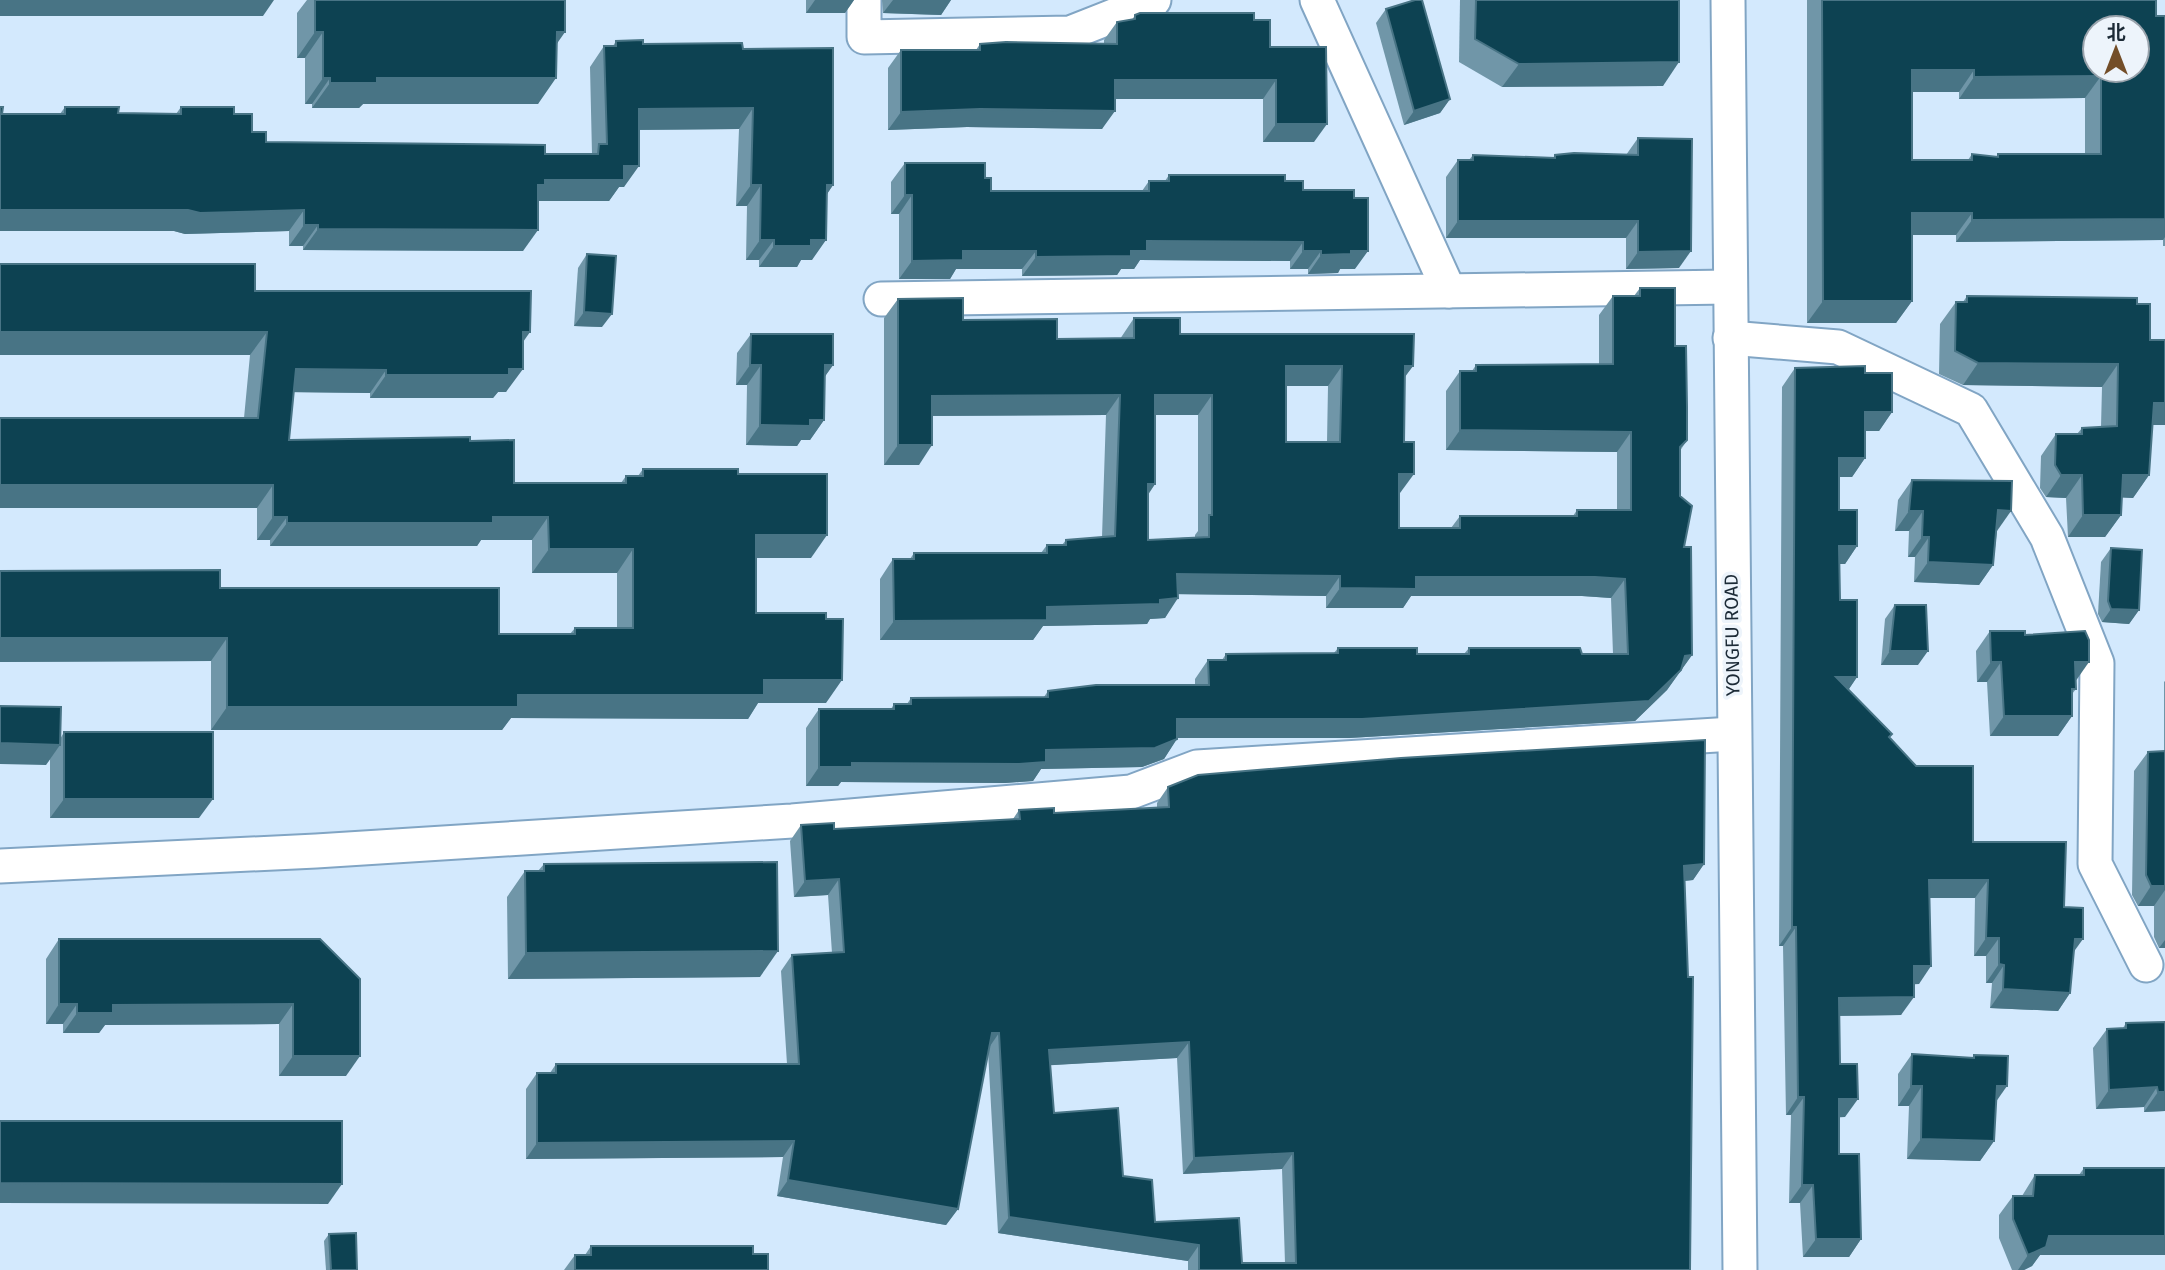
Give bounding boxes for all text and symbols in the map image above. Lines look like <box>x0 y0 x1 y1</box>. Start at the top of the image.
north arrow <box>2081 14 2151 84</box>
text: 北 <box>2106 21 2126 44</box>
street label: YONGFU ROAD <box>1719 574 1745 696</box>

